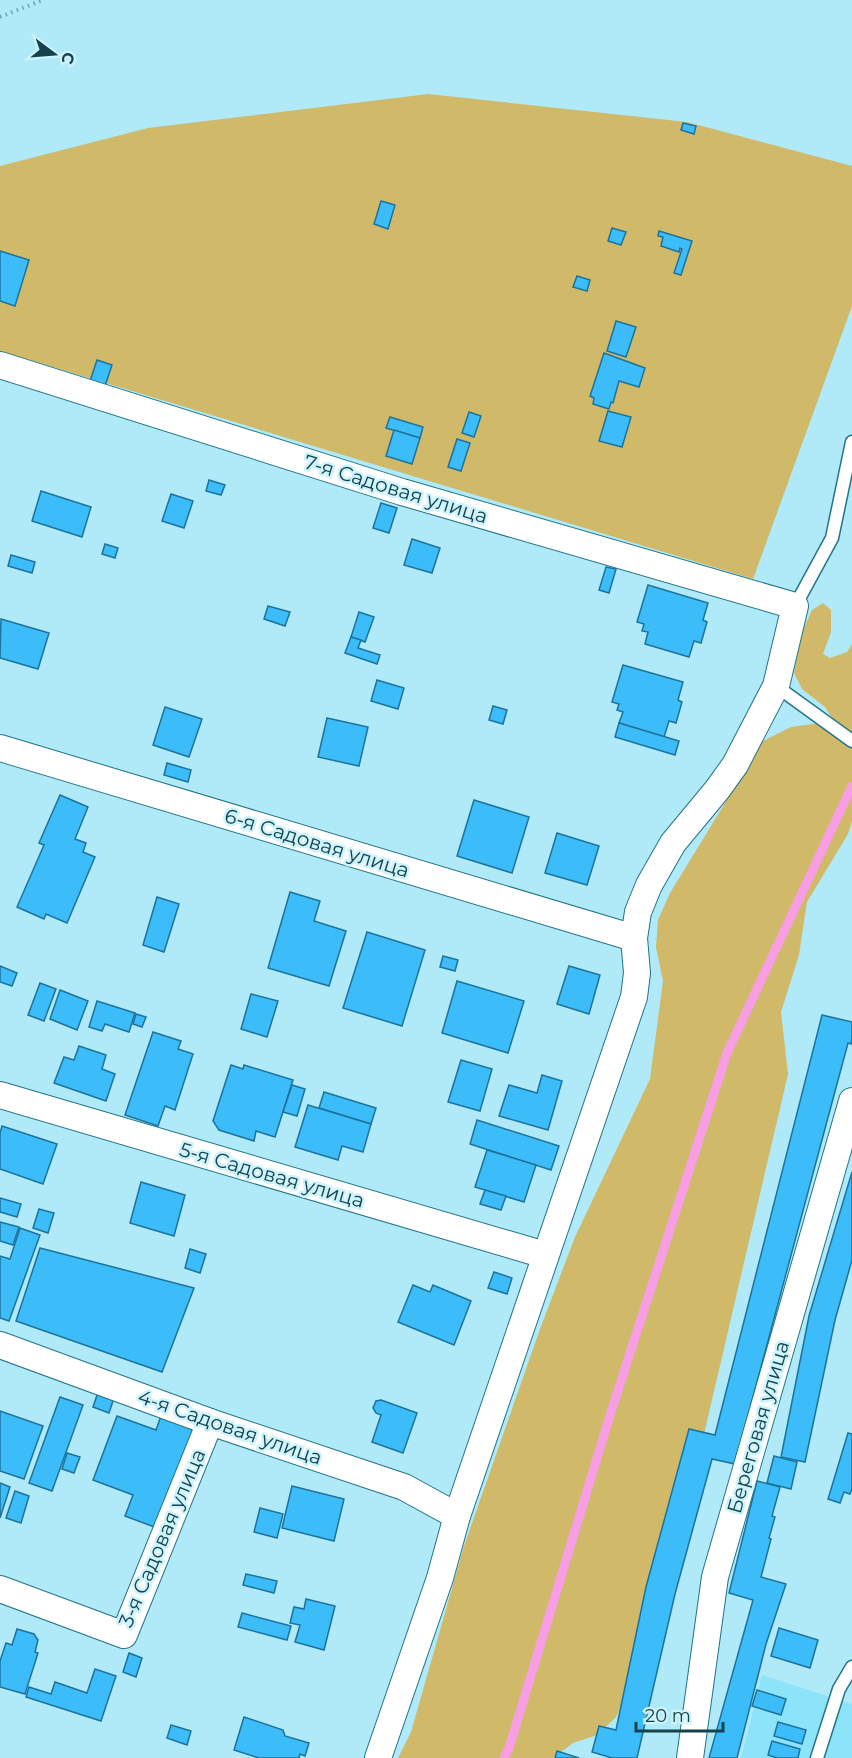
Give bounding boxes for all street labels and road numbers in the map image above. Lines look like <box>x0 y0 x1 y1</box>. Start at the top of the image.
street label: 7-я Садовая улица <box>301 450 491 528</box>
street label: 6-я Садовая улица <box>222 803 412 883</box>
street label: 5-я Садовая улица <box>177 1137 367 1213</box>
street label: Береговая улица <box>722 1338 794 1516</box>
street label: 4-я Садовая улица <box>135 1384 325 1470</box>
street label: 3-я Садовая улица <box>114 1445 210 1631</box>

